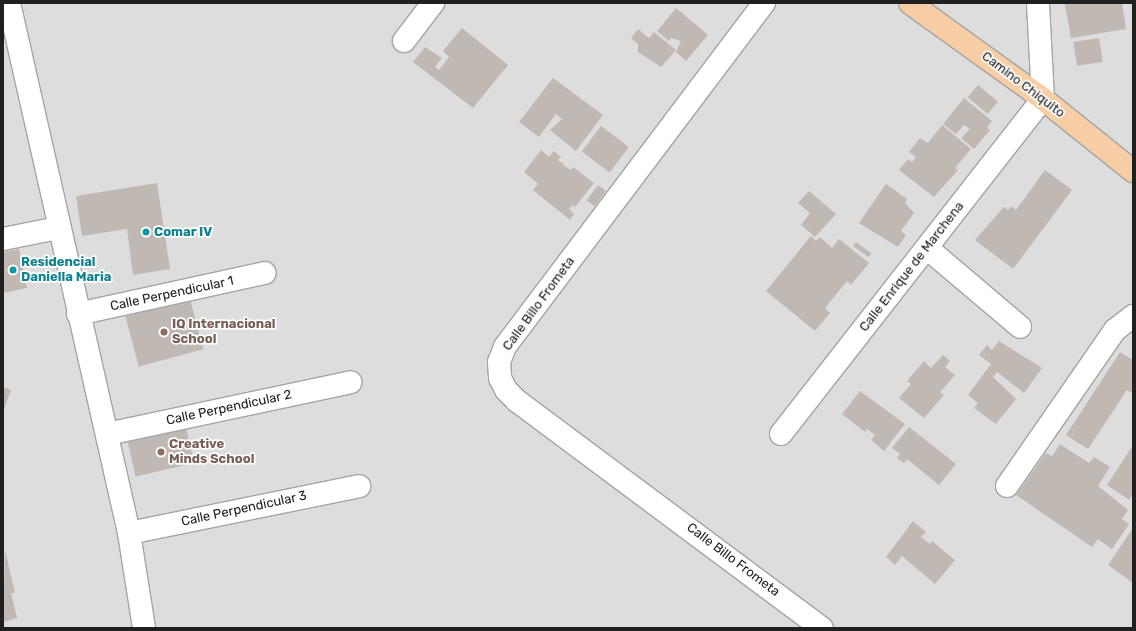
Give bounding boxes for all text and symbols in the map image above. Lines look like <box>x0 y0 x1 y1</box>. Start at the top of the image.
street label: Camino Chiquito <box>978 49 1068 121</box>
street label: Calle Enrique de Marchena <box>856 199 968 335</box>
place label: Comar IV <box>154 224 213 240</box>
marker: Comar IV <box>141 227 151 237</box>
street label: Calle Billo Frometa <box>500 254 578 354</box>
place label: Residencial Daniella Maria <box>21 255 111 286</box>
marker: Residencial Daniella Maria <box>8 265 18 275</box>
street label: Calle Perpendicular 1 <box>109 273 235 315</box>
place label: IQ Internacional School <box>172 317 276 348</box>
marker: IQ Internacional School <box>159 327 169 337</box>
street label: Calle Perpendicular 2 <box>165 387 293 429</box>
place label: Creative Minds School <box>169 437 254 468</box>
marker: Creative Minds School <box>156 447 166 457</box>
street label: Calle Perpendicular 3 <box>180 488 308 530</box>
street label: Calle Billo Frometa <box>684 520 782 600</box>

